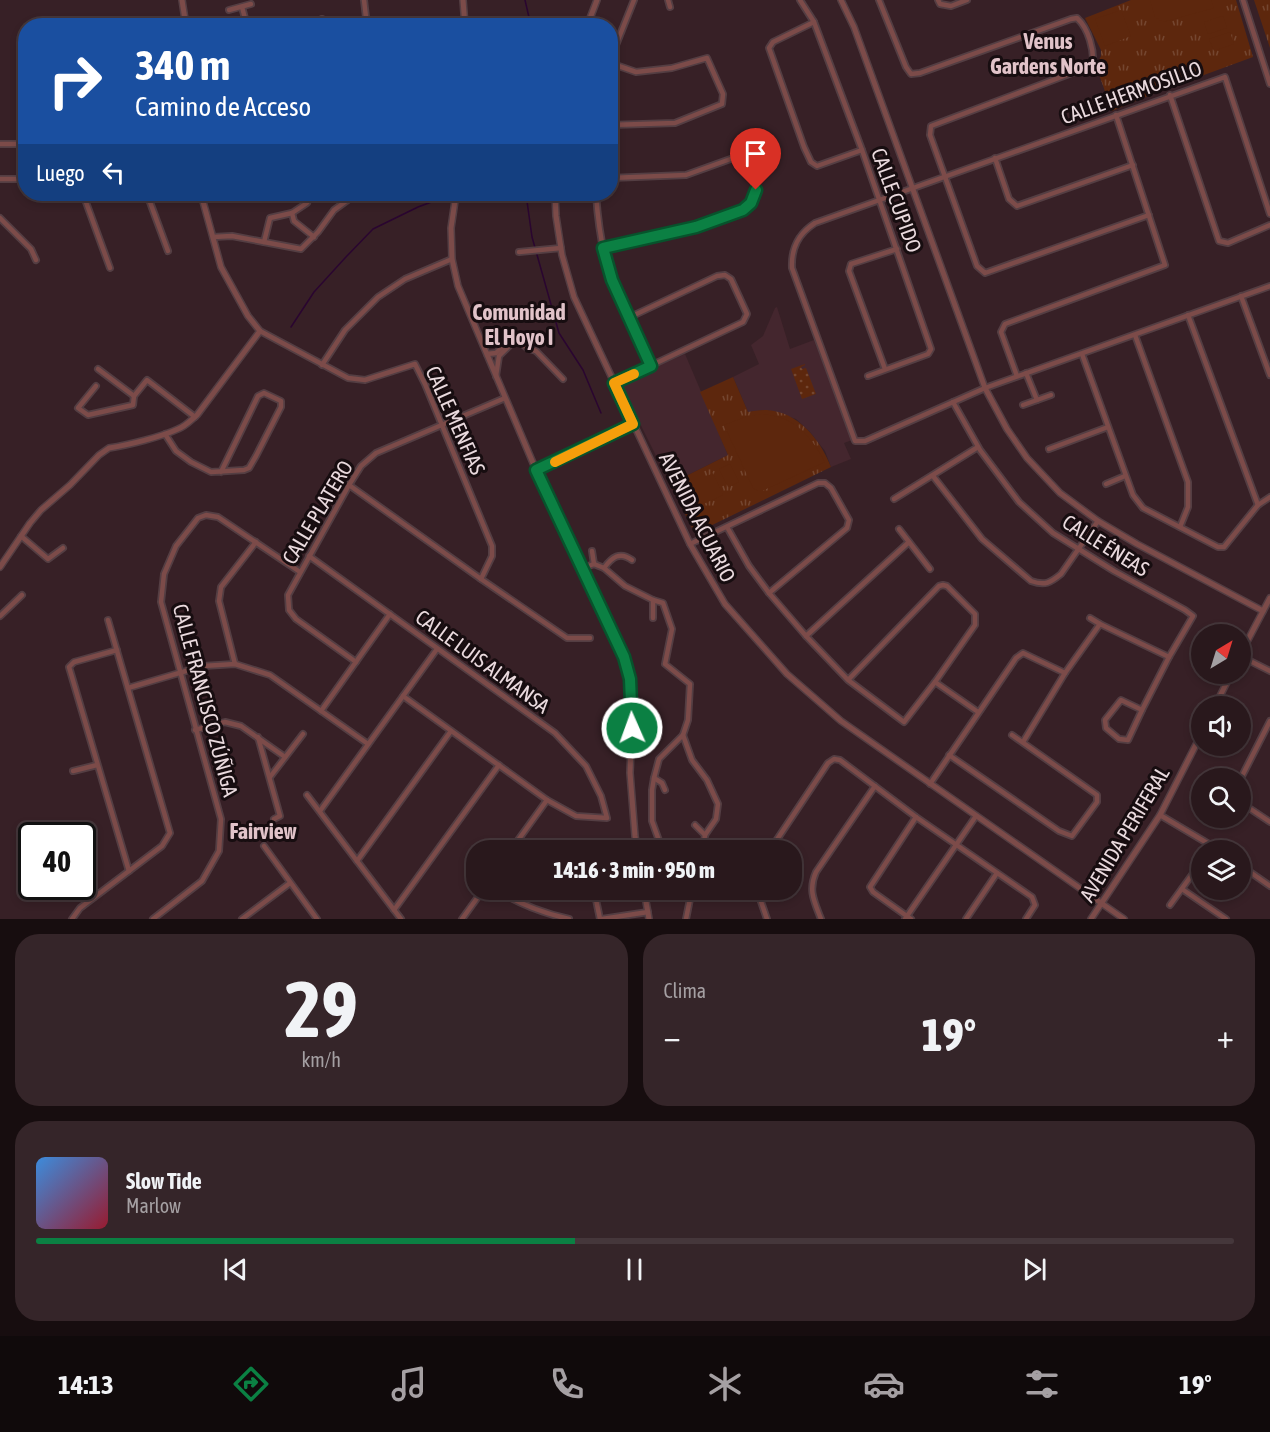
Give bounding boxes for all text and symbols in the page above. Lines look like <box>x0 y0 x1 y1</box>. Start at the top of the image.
district label: Venus Gardens Norte <box>990 28 1106 79</box>
text: 340 m <box>135 41 230 89</box>
icon: right <box>36 42 114 120</box>
street label: CALLE HERMOSILLO <box>1057 55 1205 129</box>
text: Camino de Acceso <box>135 91 311 122</box>
pin <box>730 128 781 190</box>
icon: arrive <box>739 137 772 170</box>
street label: CALLE CUPIDO <box>867 145 927 255</box>
icon: left <box>97 156 130 189</box>
text: Luego <box>36 160 85 186</box>
district label: Comunidad El Hoyo I <box>472 299 566 350</box>
street label: CALLE MENFIAS <box>421 362 491 478</box>
street label: AVENIDA ACUARIO <box>655 448 741 586</box>
street label: CALLE PLATERO <box>277 456 357 568</box>
street label: CALLE ÉNEAS <box>1058 509 1154 581</box>
street label: CALLE FRANCISCO ZÚÑIGA <box>169 601 243 800</box>
street label: CALLE LUIS ALMANSA <box>411 604 555 718</box>
north arrow <box>1191 624 1251 684</box>
map controls <box>1191 624 1251 900</box>
position arrow <box>600 696 664 760</box>
button: sound <box>1191 696 1251 756</box>
street label: AVENIDA PERIFERAL <box>1074 762 1174 906</box>
button: search <box>1191 768 1251 828</box>
district label: Fairview <box>229 818 297 844</box>
speed limit sign: 40 <box>18 822 96 900</box>
button: layers <box>1191 840 1251 900</box>
text: 14:16 · 3 min · 950 m <box>553 857 715 883</box>
text: 29 <box>285 964 358 1054</box>
text: Clima <box>664 979 706 1002</box>
text: 19° <box>921 1009 976 1061</box>
text: − <box>664 1017 681 1055</box>
text: + <box>1217 1017 1234 1055</box>
text: km/h <box>301 1048 341 1071</box>
text: Slow Tide <box>126 1168 202 1194</box>
text: Marlow <box>126 1194 181 1217</box>
icon: previous <box>219 1253 252 1286</box>
icon: pause <box>618 1253 651 1286</box>
icon: next <box>1018 1253 1051 1286</box>
icon: directions <box>230 1363 272 1405</box>
icon: music <box>388 1363 430 1405</box>
icon: phone <box>546 1363 588 1405</box>
icon: climate <box>704 1363 746 1405</box>
icon: car <box>863 1363 905 1405</box>
icon: filters <box>1021 1363 1063 1405</box>
text: 14:13 <box>58 1369 114 1400</box>
text: 19° <box>1179 1369 1212 1400</box>

